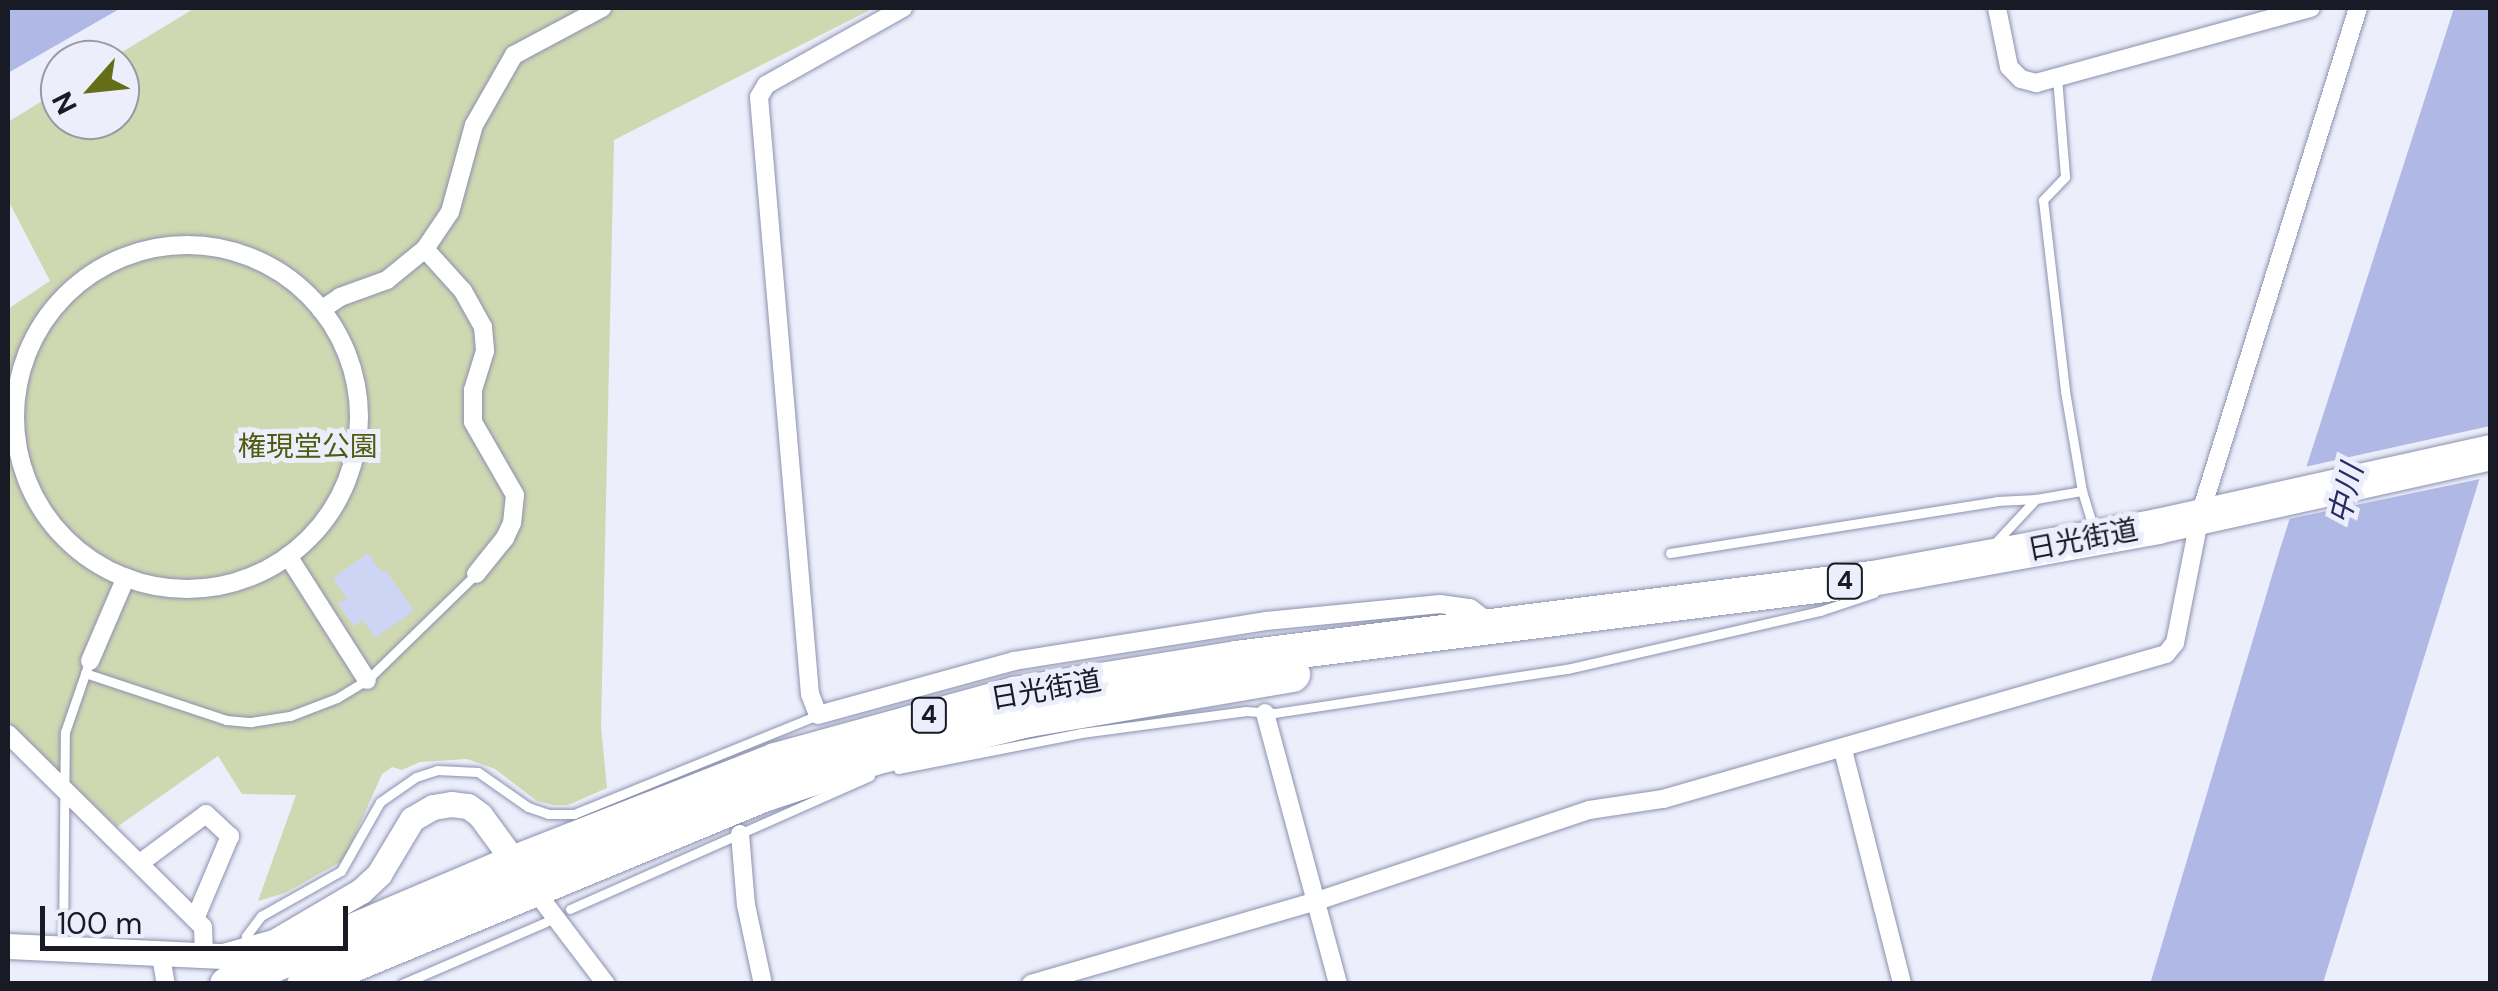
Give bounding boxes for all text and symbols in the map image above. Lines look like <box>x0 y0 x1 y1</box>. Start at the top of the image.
north arrow <box>40 40 140 140</box>
text: N <box>43 85 86 120</box>
park label: 権現堂公園 <box>238 430 378 464</box>
water label: 中川 <box>2321 461 2371 527</box>
street label: 日光街道 <box>2025 513 2141 567</box>
road number: 4 <box>1825 561 1865 601</box>
street label: 日光街道 <box>988 664 1104 716</box>
road number: 4 <box>909 695 949 735</box>
scale bar <box>45 886 352 948</box>
text: 100 m <box>57 904 142 943</box>

